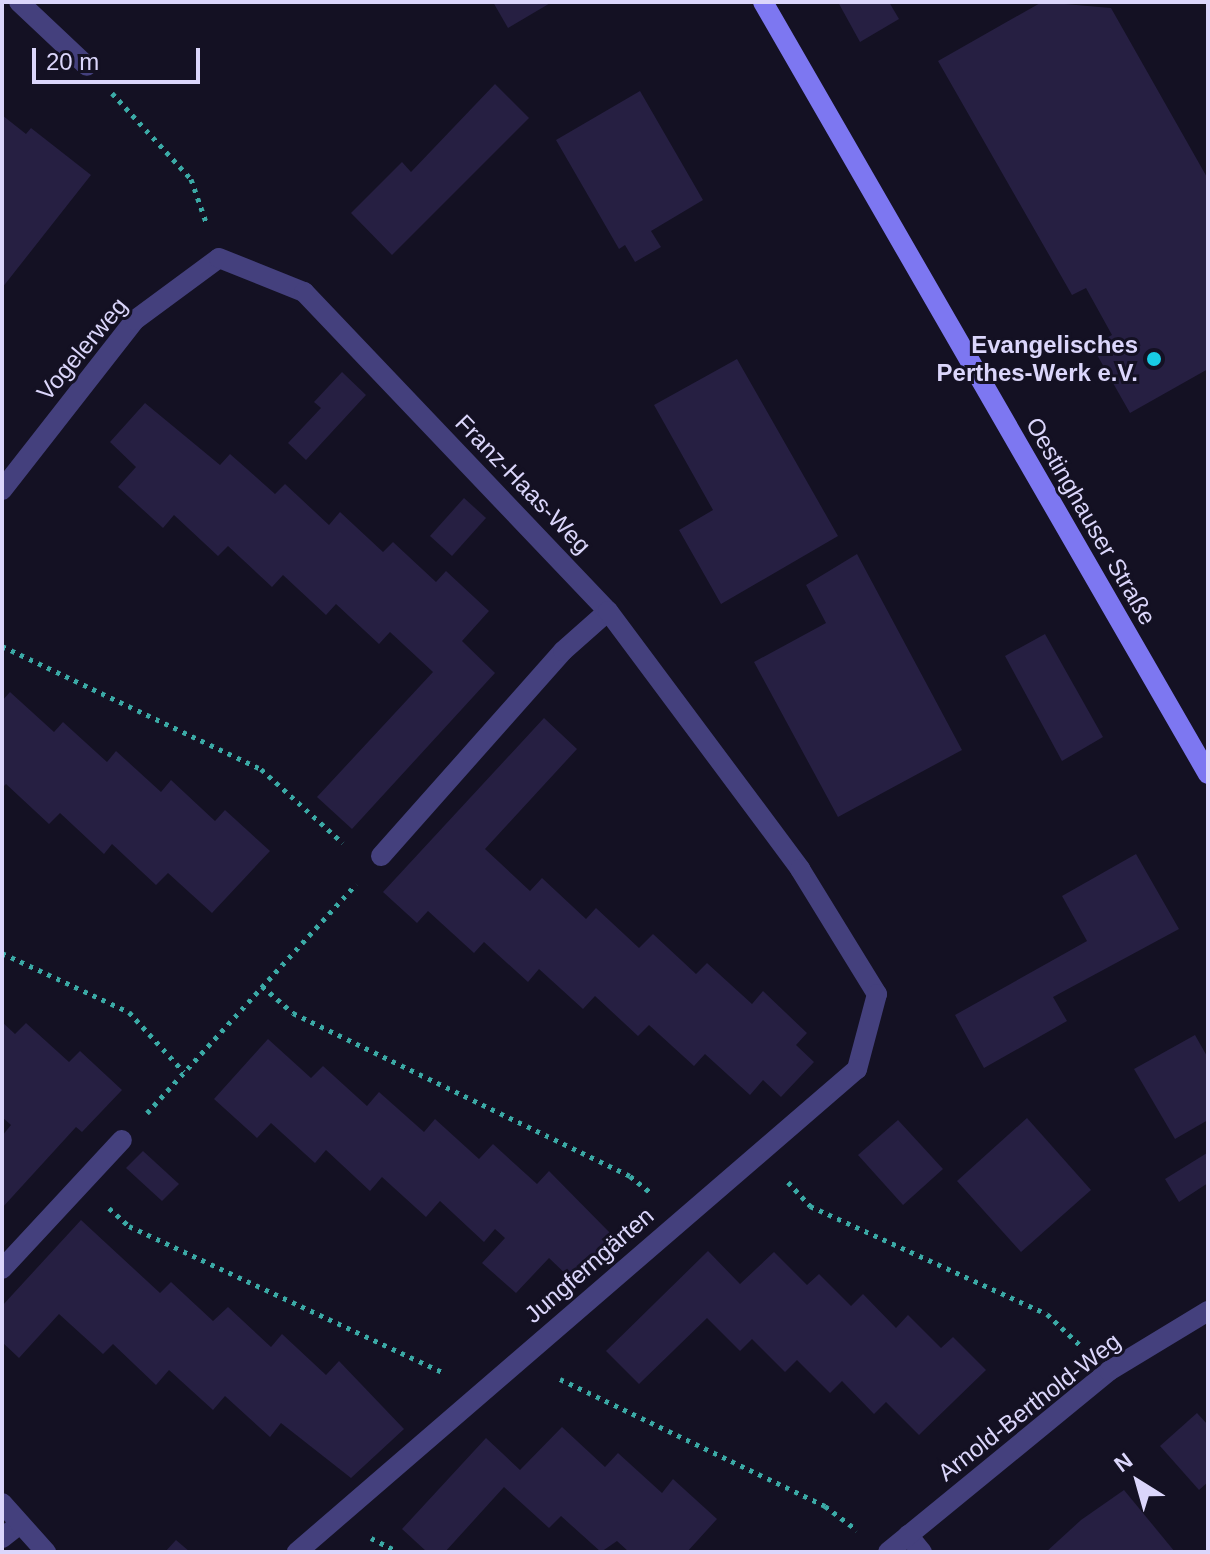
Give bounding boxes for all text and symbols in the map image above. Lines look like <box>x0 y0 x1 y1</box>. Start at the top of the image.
scale bar <box>36 32 204 82</box>
text: 20 m <box>46 48 99 75</box>
street label: Vogelerweg <box>31 292 133 406</box>
place label: Evangelisches Perthes-Werk e.V. <box>937 331 1138 387</box>
marker: Evangelisches Perthes-Werk e.V. <box>1145 350 1163 368</box>
street label: Franz-Haas-Weg <box>449 408 597 560</box>
street label: Oestinghauser Straße <box>1020 412 1162 630</box>
street label: Jungferngärten <box>519 1201 659 1329</box>
street label: Arnold-Berthold-Weg <box>932 1327 1126 1487</box>
north arrow <box>1098 1442 1178 1522</box>
text: N <box>1109 1448 1137 1477</box>

